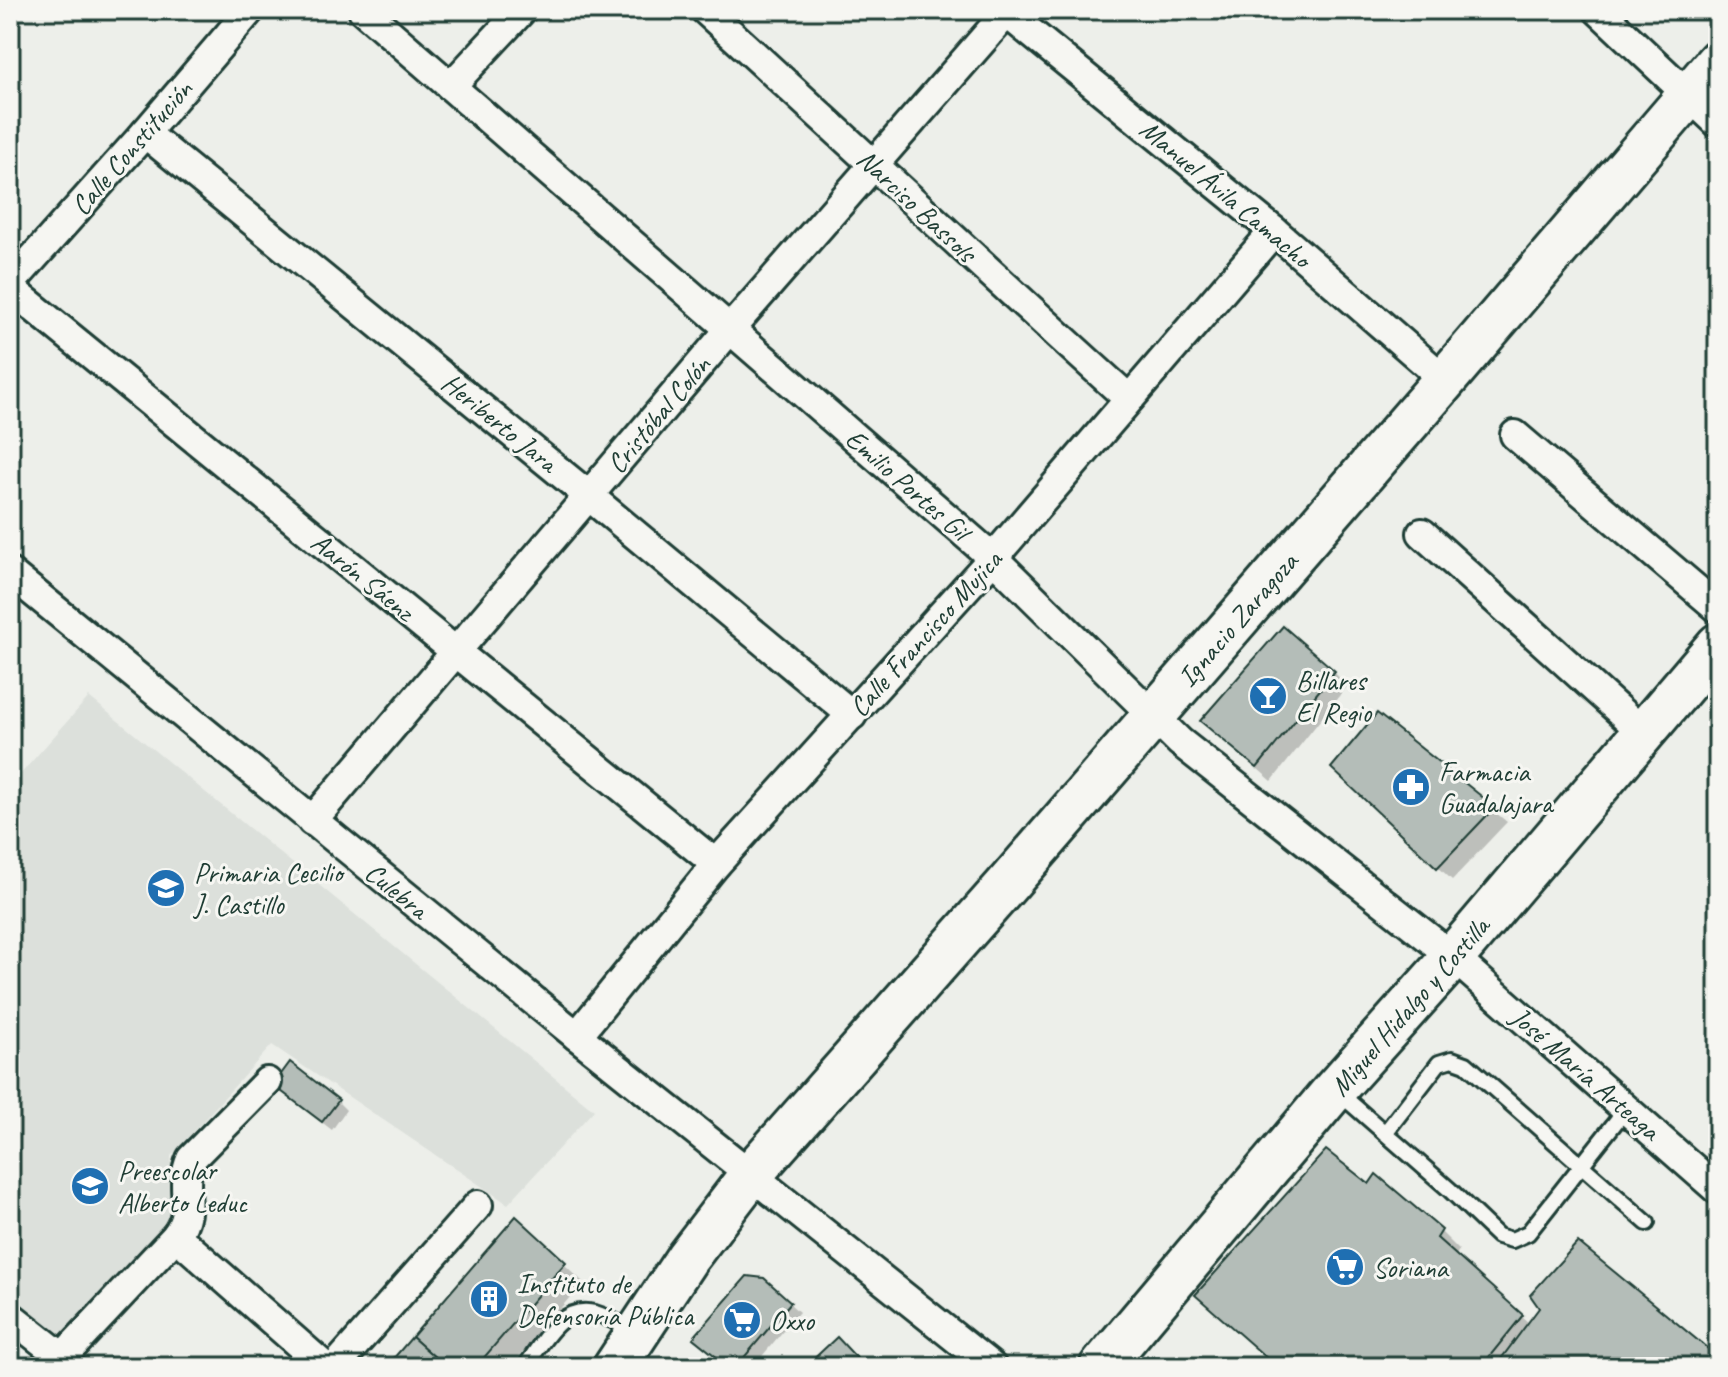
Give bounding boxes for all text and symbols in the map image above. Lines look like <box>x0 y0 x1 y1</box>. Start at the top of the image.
street label: Calle Constitución <box>63 71 201 222</box>
street label: Manuel Ávila Camacho <box>1133 112 1321 277</box>
street label: Narciso Bassols <box>850 141 985 271</box>
street label: Cristóbal Colón <box>599 347 719 480</box>
street label: Heriberto Jara <box>435 365 567 481</box>
street label: Emilio Portes Gil <box>839 421 981 551</box>
street label: Aarón Sáenz <box>304 524 423 630</box>
street label: Calle Francisco Mujica <box>841 542 1011 724</box>
street label: Ignacio Zaragoza <box>1170 544 1306 694</box>
place label: Billares El Regio <box>1296 663 1373 730</box>
bar icon: Billares El Regio <box>1247 675 1289 717</box>
place label: Farmacia Guadalajara <box>1439 754 1555 821</box>
pharmacy icon: Farmacia Guadalajara <box>1390 766 1432 808</box>
street label: Culebra <box>358 854 437 928</box>
place label: Primaria Cecilio J. Castillo <box>192 855 346 922</box>
school or university icon: Primaria Cecilio J. Castillo <box>145 867 187 909</box>
street label: Miguel Hidalgo y Costilla <box>1322 908 1498 1103</box>
street label: José María Arteaga <box>1502 998 1669 1149</box>
place label: Preescolar Alberto Leduc <box>118 1153 248 1220</box>
school or university icon: Preescolar Alberto Leduc <box>69 1165 111 1207</box>
supermarket icon: Soriana <box>1324 1246 1366 1288</box>
place label: Soriana <box>1373 1250 1450 1285</box>
place label: Instituto de Defensoría Pública <box>517 1266 695 1333</box>
building icon: Instituto de Defensoría Pública <box>468 1278 510 1320</box>
supermarket icon: Oxxo <box>721 1299 763 1341</box>
place label: Oxxo <box>770 1303 816 1338</box>

